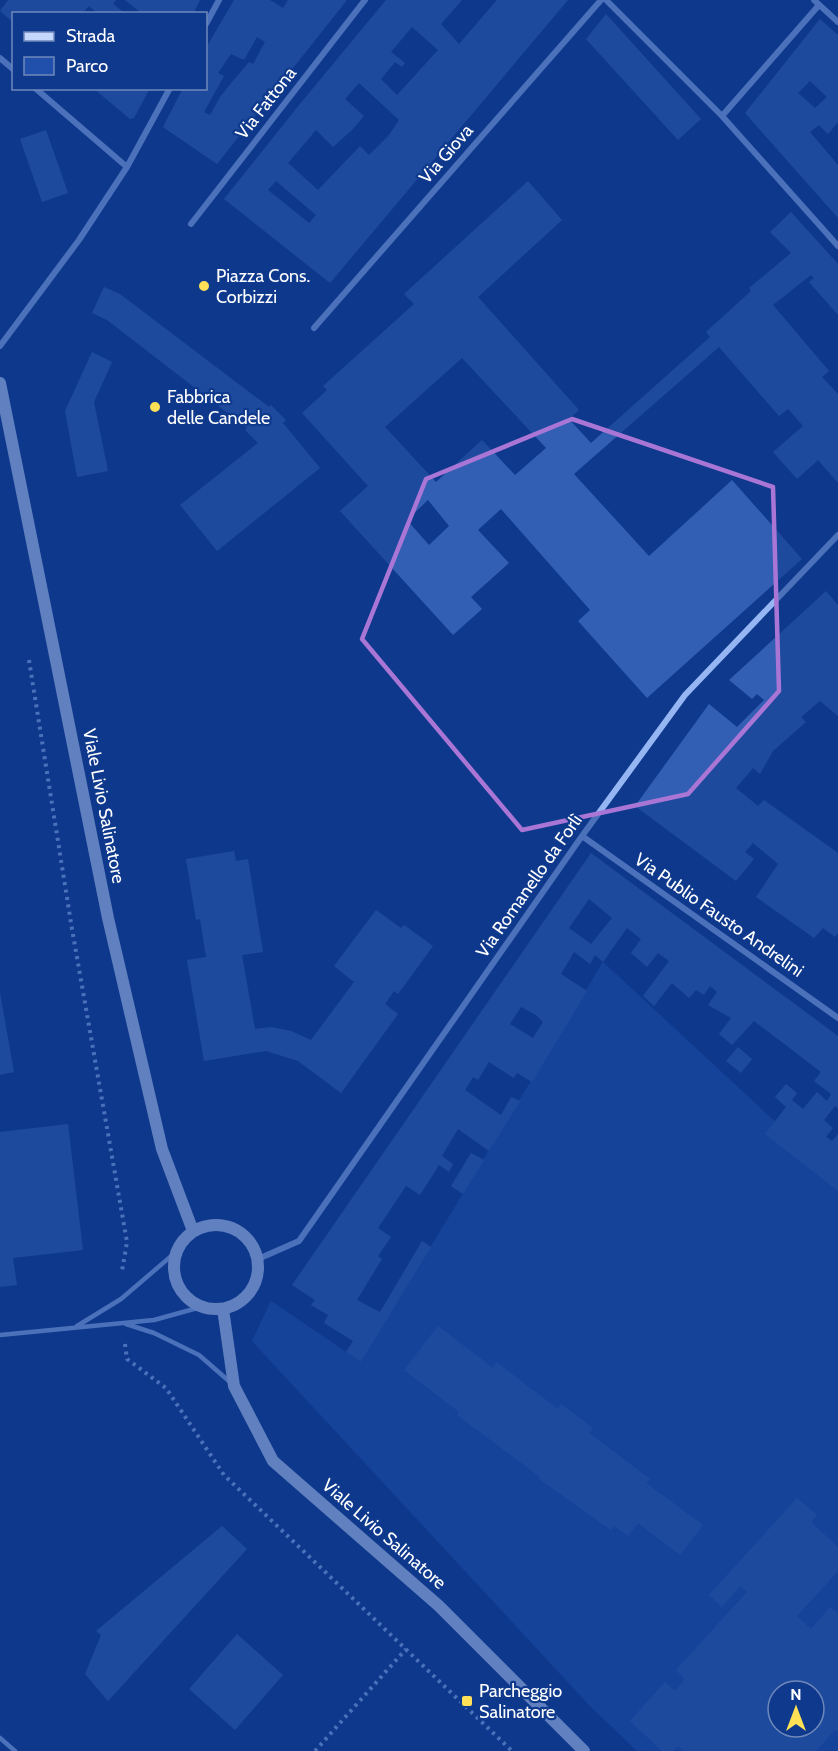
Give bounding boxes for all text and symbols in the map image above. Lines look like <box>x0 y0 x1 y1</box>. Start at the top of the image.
legend <box>12 12 207 90</box>
text: Strada <box>66 25 116 47</box>
text: Parco <box>66 55 108 77</box>
street label: Via Fattona <box>231 62 301 144</box>
street label: Via Giova <box>414 120 478 188</box>
place label: Piazza Cons. Corbizzi <box>216 265 310 308</box>
marker: Piazza Cons. Corbizzi <box>197 279 211 293</box>
place label: Fabbrica delle Candele <box>167 386 270 429</box>
marker: Fabbrica delle Candele <box>148 400 162 414</box>
street label: Viale Livio Salinatore <box>78 727 130 885</box>
street label: Via Romanello da Forlì <box>471 810 587 962</box>
street label: Via Publio Fausto Andrelini <box>630 848 808 982</box>
street label: Viale Livio Salinatore <box>317 1474 451 1594</box>
north arrow <box>766 1679 826 1739</box>
place label: Parcheggio Salinatore <box>479 1680 562 1723</box>
text: N <box>790 1685 802 1704</box>
marker: Parcheggio Salinatore <box>460 1694 474 1708</box>

